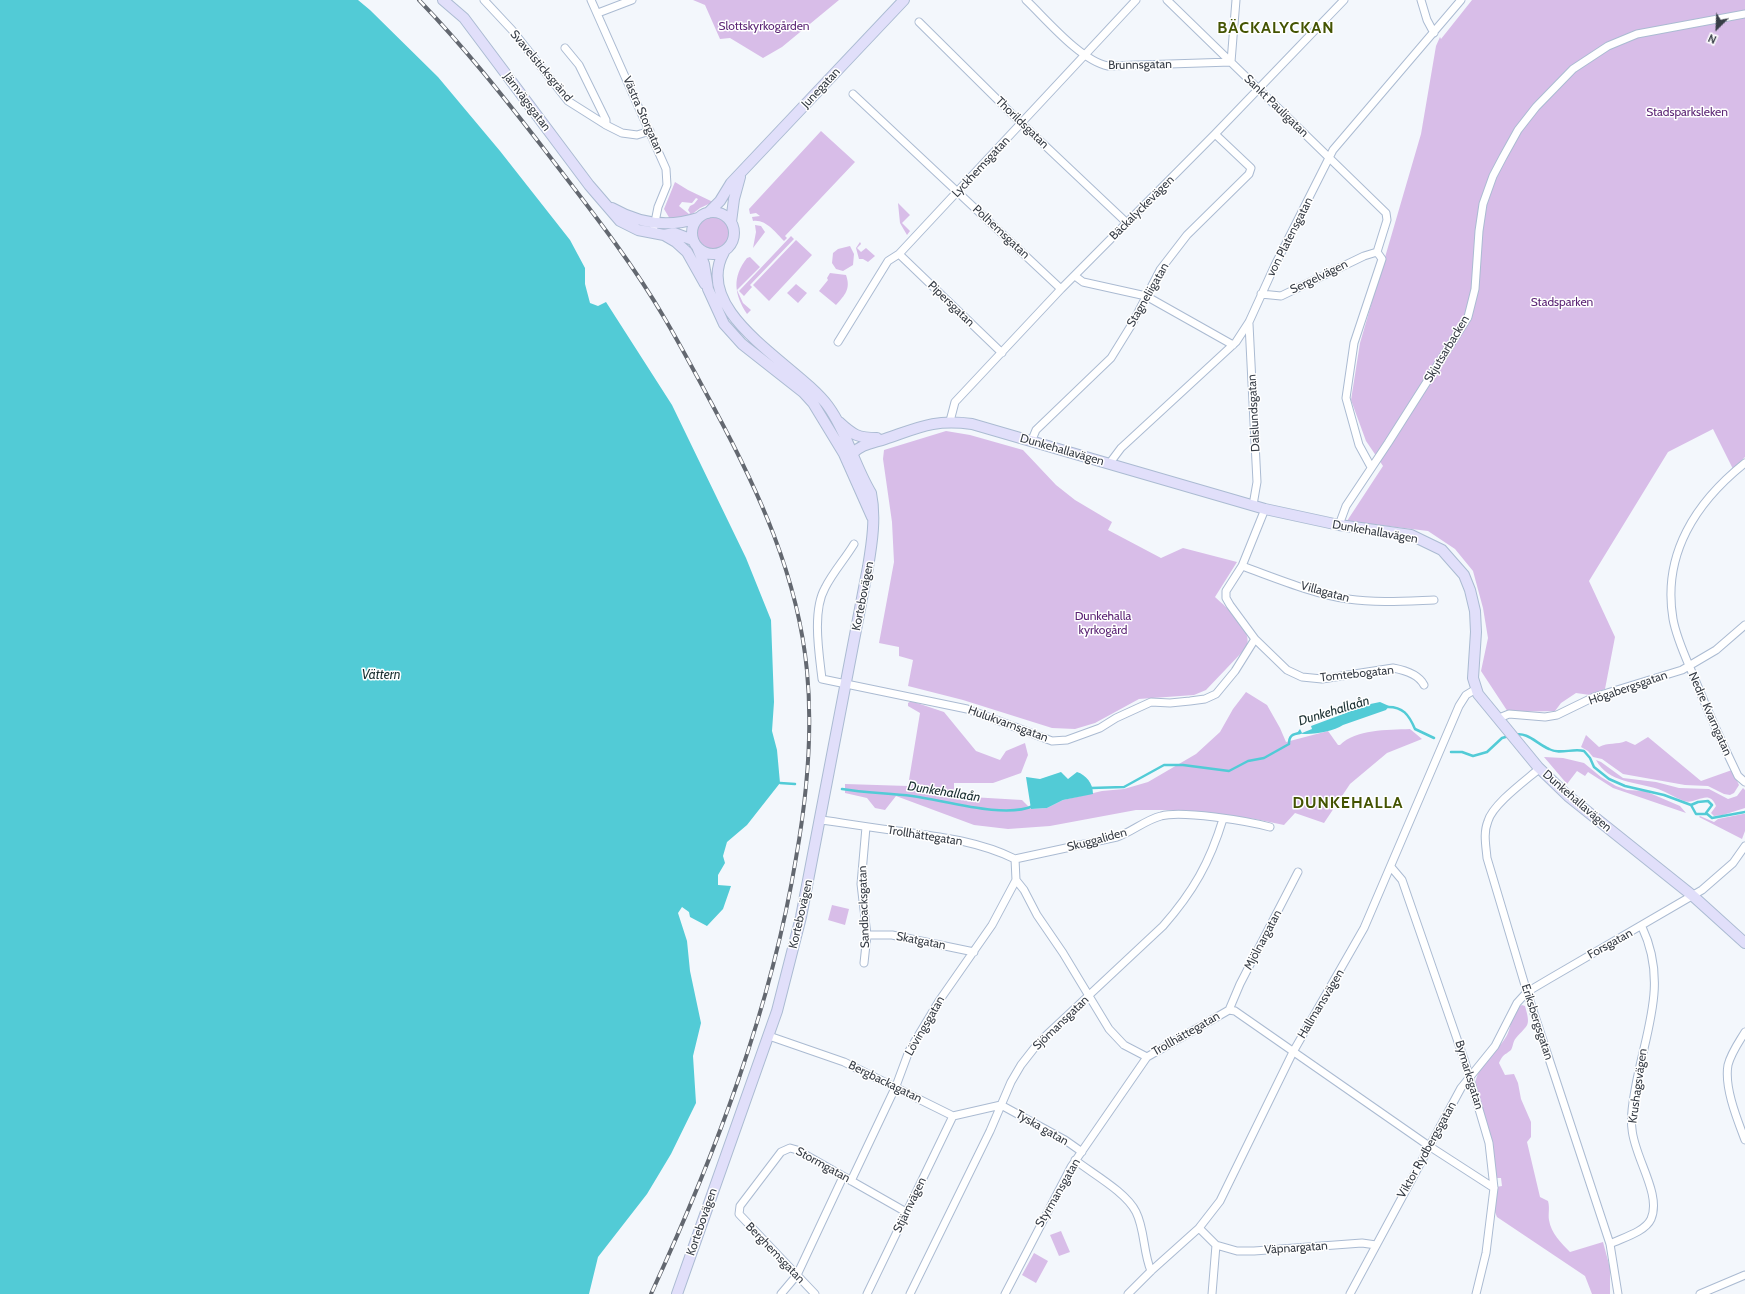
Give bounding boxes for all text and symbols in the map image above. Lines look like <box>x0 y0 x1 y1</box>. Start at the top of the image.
north arrow <box>1697 8 1737 48</box>
district label: BÄCKALYCKAN <box>1217 18 1335 38</box>
park label: Slottskyrkogården <box>718 19 810 33</box>
street label: Svavelsticksgränd <box>507 27 575 105</box>
text: N <box>1706 31 1719 47</box>
street label: Brunnsgatan <box>1108 57 1172 73</box>
street label: Junegatan <box>799 65 843 111</box>
street label: Järnvägsgatan <box>500 70 554 134</box>
street label: Sankt Pauligatan <box>1241 72 1311 140</box>
street label: Västra Storgatan <box>620 74 666 156</box>
street label: Thorildsgatan <box>992 94 1052 152</box>
park label: Stadsparksleken <box>1646 105 1728 119</box>
street label: Lyckhemsgatan <box>949 134 1013 200</box>
street label: Bäckalyckevägen <box>1107 173 1177 243</box>
street label: von Platensgatan <box>1264 195 1316 279</box>
street label: Polhemsgatan <box>970 202 1032 262</box>
street label: Sergelvägen <box>1288 257 1350 297</box>
street label: Stagneliigatan <box>1124 260 1172 330</box>
street label: Pipersgatan <box>925 278 977 330</box>
park label: Stadsparken <box>1531 295 1593 309</box>
street label: Skjutsarbacken <box>1421 313 1473 385</box>
street label: Dalslundsgatan <box>1245 374 1263 452</box>
street label: Dunkehallavägen <box>1018 431 1106 469</box>
street label: Dunkehallavägen <box>1331 517 1419 547</box>
street label: Kortebovägen <box>849 560 877 632</box>
street label: Villagatan <box>1299 579 1351 605</box>
park label: Dunkehalla kyrkogård <box>1075 609 1131 637</box>
street label: Tomtebogatan <box>1319 663 1395 685</box>
water label: Vättern <box>362 667 400 683</box>
street label: Högabergsgatan <box>1587 668 1669 708</box>
street label: Nedre Kvarngatan <box>1685 670 1735 758</box>
water label: Dunkehallaån <box>1297 693 1371 729</box>
street label: Hulukvarnsgatan <box>966 703 1050 745</box>
street label: Dunkehallavägen <box>1540 767 1614 835</box>
water label: Dunkehallaån <box>907 779 981 805</box>
district label: DUNKEHALLA <box>1292 793 1404 813</box>
street label: Trollhättegatan <box>886 823 964 849</box>
street label: Skuggaliden <box>1066 825 1128 855</box>
street label: Sandbacksgatan <box>855 866 873 948</box>
street label: Kortebovägen <box>786 878 816 950</box>
street label: Mjölnargatan <box>1241 908 1285 972</box>
street label: Forsgatan <box>1585 926 1635 962</box>
street label: Skatgatan <box>895 929 947 953</box>
street label: Hallmansvägen <box>1295 967 1347 1041</box>
street label: Eriksbergsgatan <box>1518 982 1556 1062</box>
street label: Sjömansgatan <box>1030 993 1092 1053</box>
street label: Lövingsgatan <box>902 994 948 1058</box>
street label: Trollhättegatan <box>1150 1009 1222 1059</box>
street label: Bymarksgatan <box>1452 1039 1486 1111</box>
street label: Krushagsvägen <box>1626 1048 1650 1124</box>
street label: Bergbackagatan <box>846 1058 924 1106</box>
street label: Viktor Rydbergsgatan <box>1394 1099 1460 1201</box>
street label: Tyska gatan <box>1013 1107 1071 1149</box>
street label: Stormgatan <box>793 1144 853 1186</box>
street label: Styrmansgatan <box>1033 1156 1083 1230</box>
street label: Stjärnvägen <box>890 1175 930 1235</box>
street label: Kortebovägen <box>684 1186 720 1258</box>
street label: Berghemsgatan <box>742 1219 808 1287</box>
street label: Väpnargatan <box>1264 1239 1328 1257</box>

